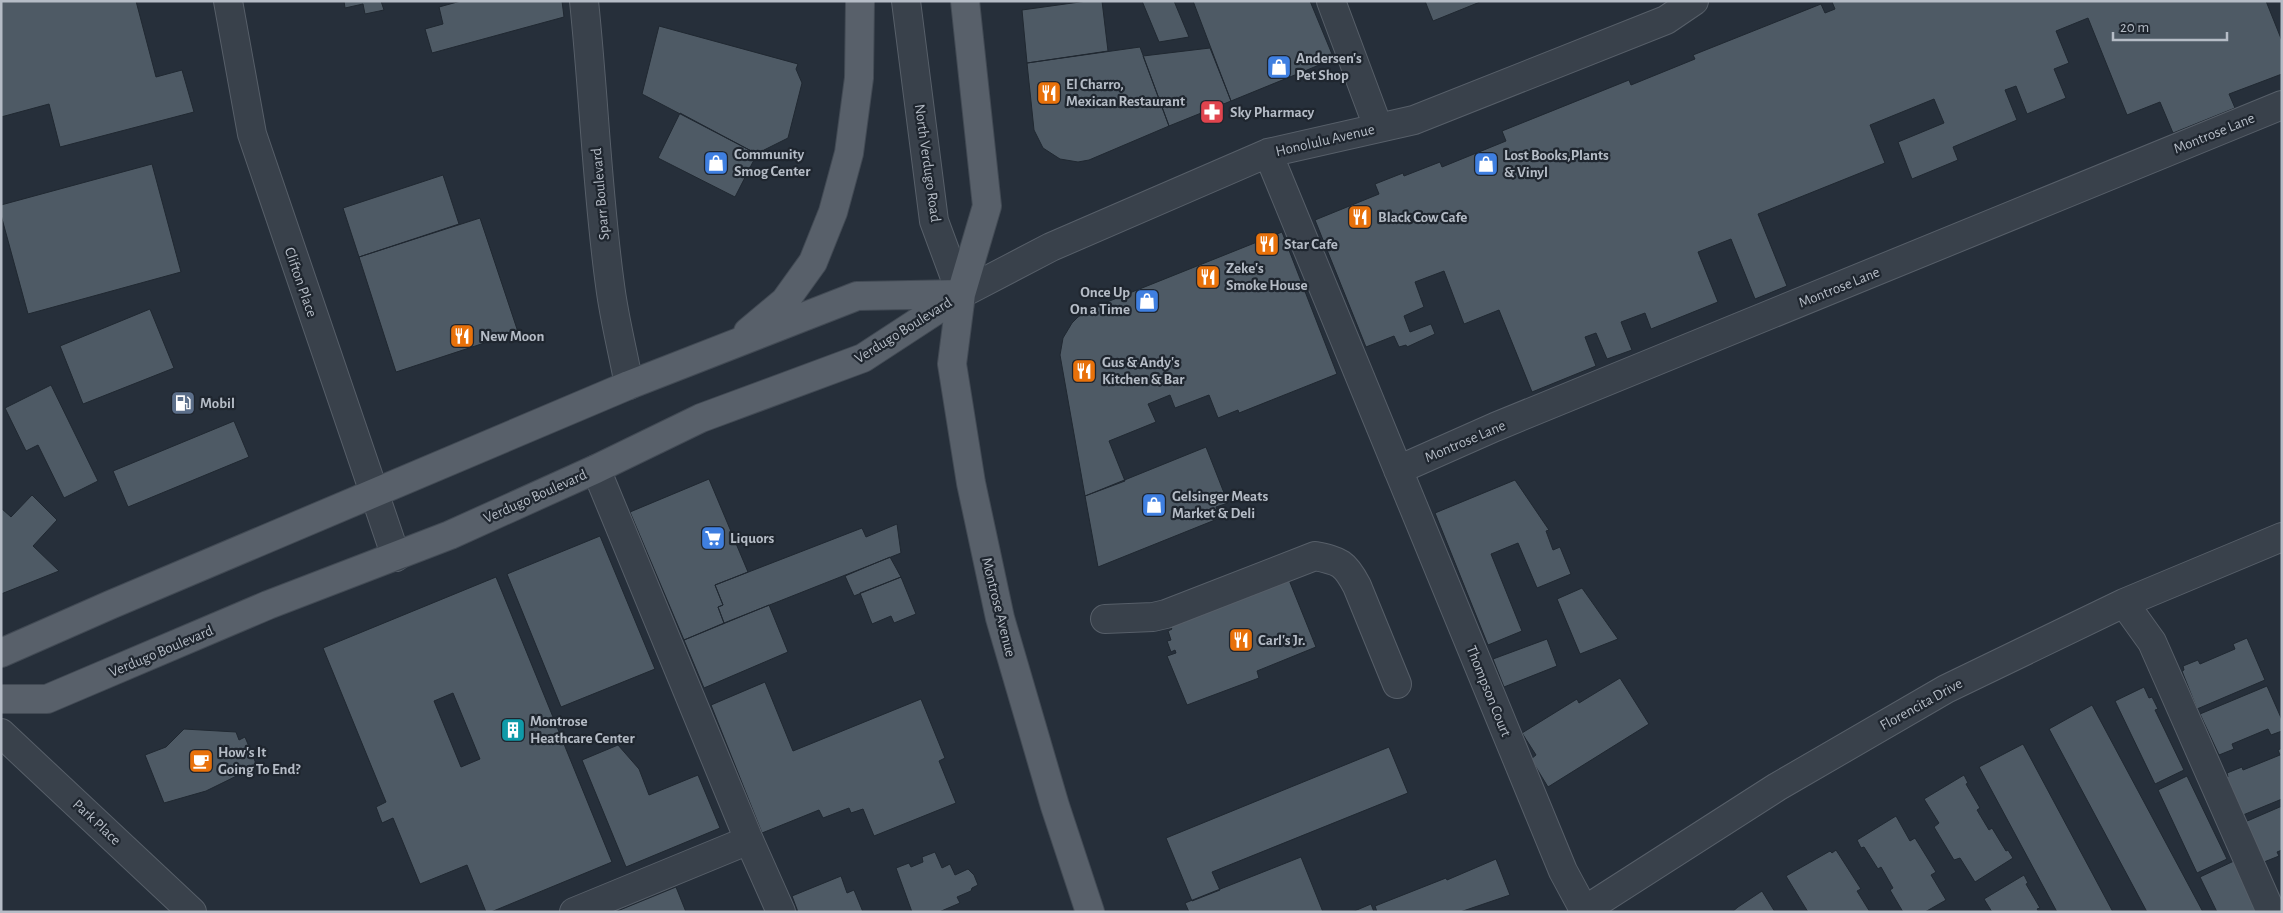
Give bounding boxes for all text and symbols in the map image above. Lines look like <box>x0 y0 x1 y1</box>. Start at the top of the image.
scale bar <box>2113 10 2227 42</box>
text: 20 m <box>2120 20 2149 35</box>
place label: Andersen's Pet Shop <box>1296 51 1362 83</box>
shop icon: Andersen's Pet Shop <box>1266 54 1292 80</box>
place label: El Charro, Mexican Restaurant <box>1066 77 1185 109</box>
restaurant icon: El Charro, Mexican Restaurant <box>1036 80 1062 106</box>
pharmacy icon: Sky Pharmacy <box>1199 99 1225 125</box>
street label: North Verdugo Road <box>912 103 943 223</box>
place label: Sky Pharmacy <box>1230 105 1315 120</box>
street label: Montrose Lane <box>2171 110 2257 157</box>
street label: Honolulu Avenue <box>1274 122 1376 159</box>
street label: Sparr Boulevard <box>589 147 612 241</box>
place label: Community Smog Center <box>734 147 811 179</box>
place label: Lost Books,Plants & Vinyl <box>1504 148 1609 180</box>
shop icon: Community Smog Center <box>703 150 729 176</box>
shop icon: Lost Books,Plants & Vinyl <box>1473 151 1499 177</box>
restaurant icon: Black Cow Cafe <box>1347 204 1373 230</box>
place label: Black Cow Cafe <box>1378 210 1467 225</box>
restaurant icon: Star Cafe <box>1254 231 1280 257</box>
place label: Star Cafe <box>1284 237 1338 252</box>
street label: Clifton Place <box>282 245 320 319</box>
place label: Zeke's Smoke House <box>1226 261 1308 293</box>
restaurant icon: Zeke's Smoke House <box>1195 264 1221 290</box>
street label: Montrose Lane <box>1796 264 1882 311</box>
place label: Once Up On a Time <box>1070 285 1130 317</box>
shop icon: Once Up On a Time <box>1134 288 1160 314</box>
street label: Verdugo Boulevard <box>852 294 955 366</box>
restaurant icon: New Moon <box>449 323 475 349</box>
place label: New Moon <box>480 329 544 344</box>
place label: Gus & Andy's Kitchen & Bar <box>1102 355 1185 387</box>
restaurant icon: Gus & Andy's Kitchen & Bar <box>1071 358 1097 384</box>
fuel station icon: Mobil <box>170 390 196 416</box>
place label: Mobil <box>200 396 235 411</box>
street label: Montrose Lane <box>1423 418 1508 465</box>
street label: Verdugo Boulevard <box>481 467 589 526</box>
place label: Gelsinger Meats Market & Deli <box>1172 489 1268 521</box>
shop icon: Gelsinger Meats Market & Deli <box>1141 492 1167 518</box>
supermarket icon: Liquors <box>700 525 726 551</box>
place label: Liquors <box>730 531 775 546</box>
street label: Montrose Avenue <box>979 556 1018 659</box>
street label: Verdugo Boulevard <box>107 623 215 680</box>
restaurant icon: Carl's Jr. <box>1228 627 1254 653</box>
place label: Carl's Jr. <box>1258 633 1305 648</box>
street label: Thompson Court <box>1463 643 1514 739</box>
street label: Florencita Drive <box>1878 676 1965 733</box>
place label: Montrose Heathcare Center <box>530 714 635 746</box>
building icon: Montrose Heathcare Center <box>500 717 526 743</box>
place label: How's It Going To End? <box>218 745 301 777</box>
cafe icon: How's It Going To End? <box>188 748 214 774</box>
street label: Park Place <box>70 797 124 848</box>

